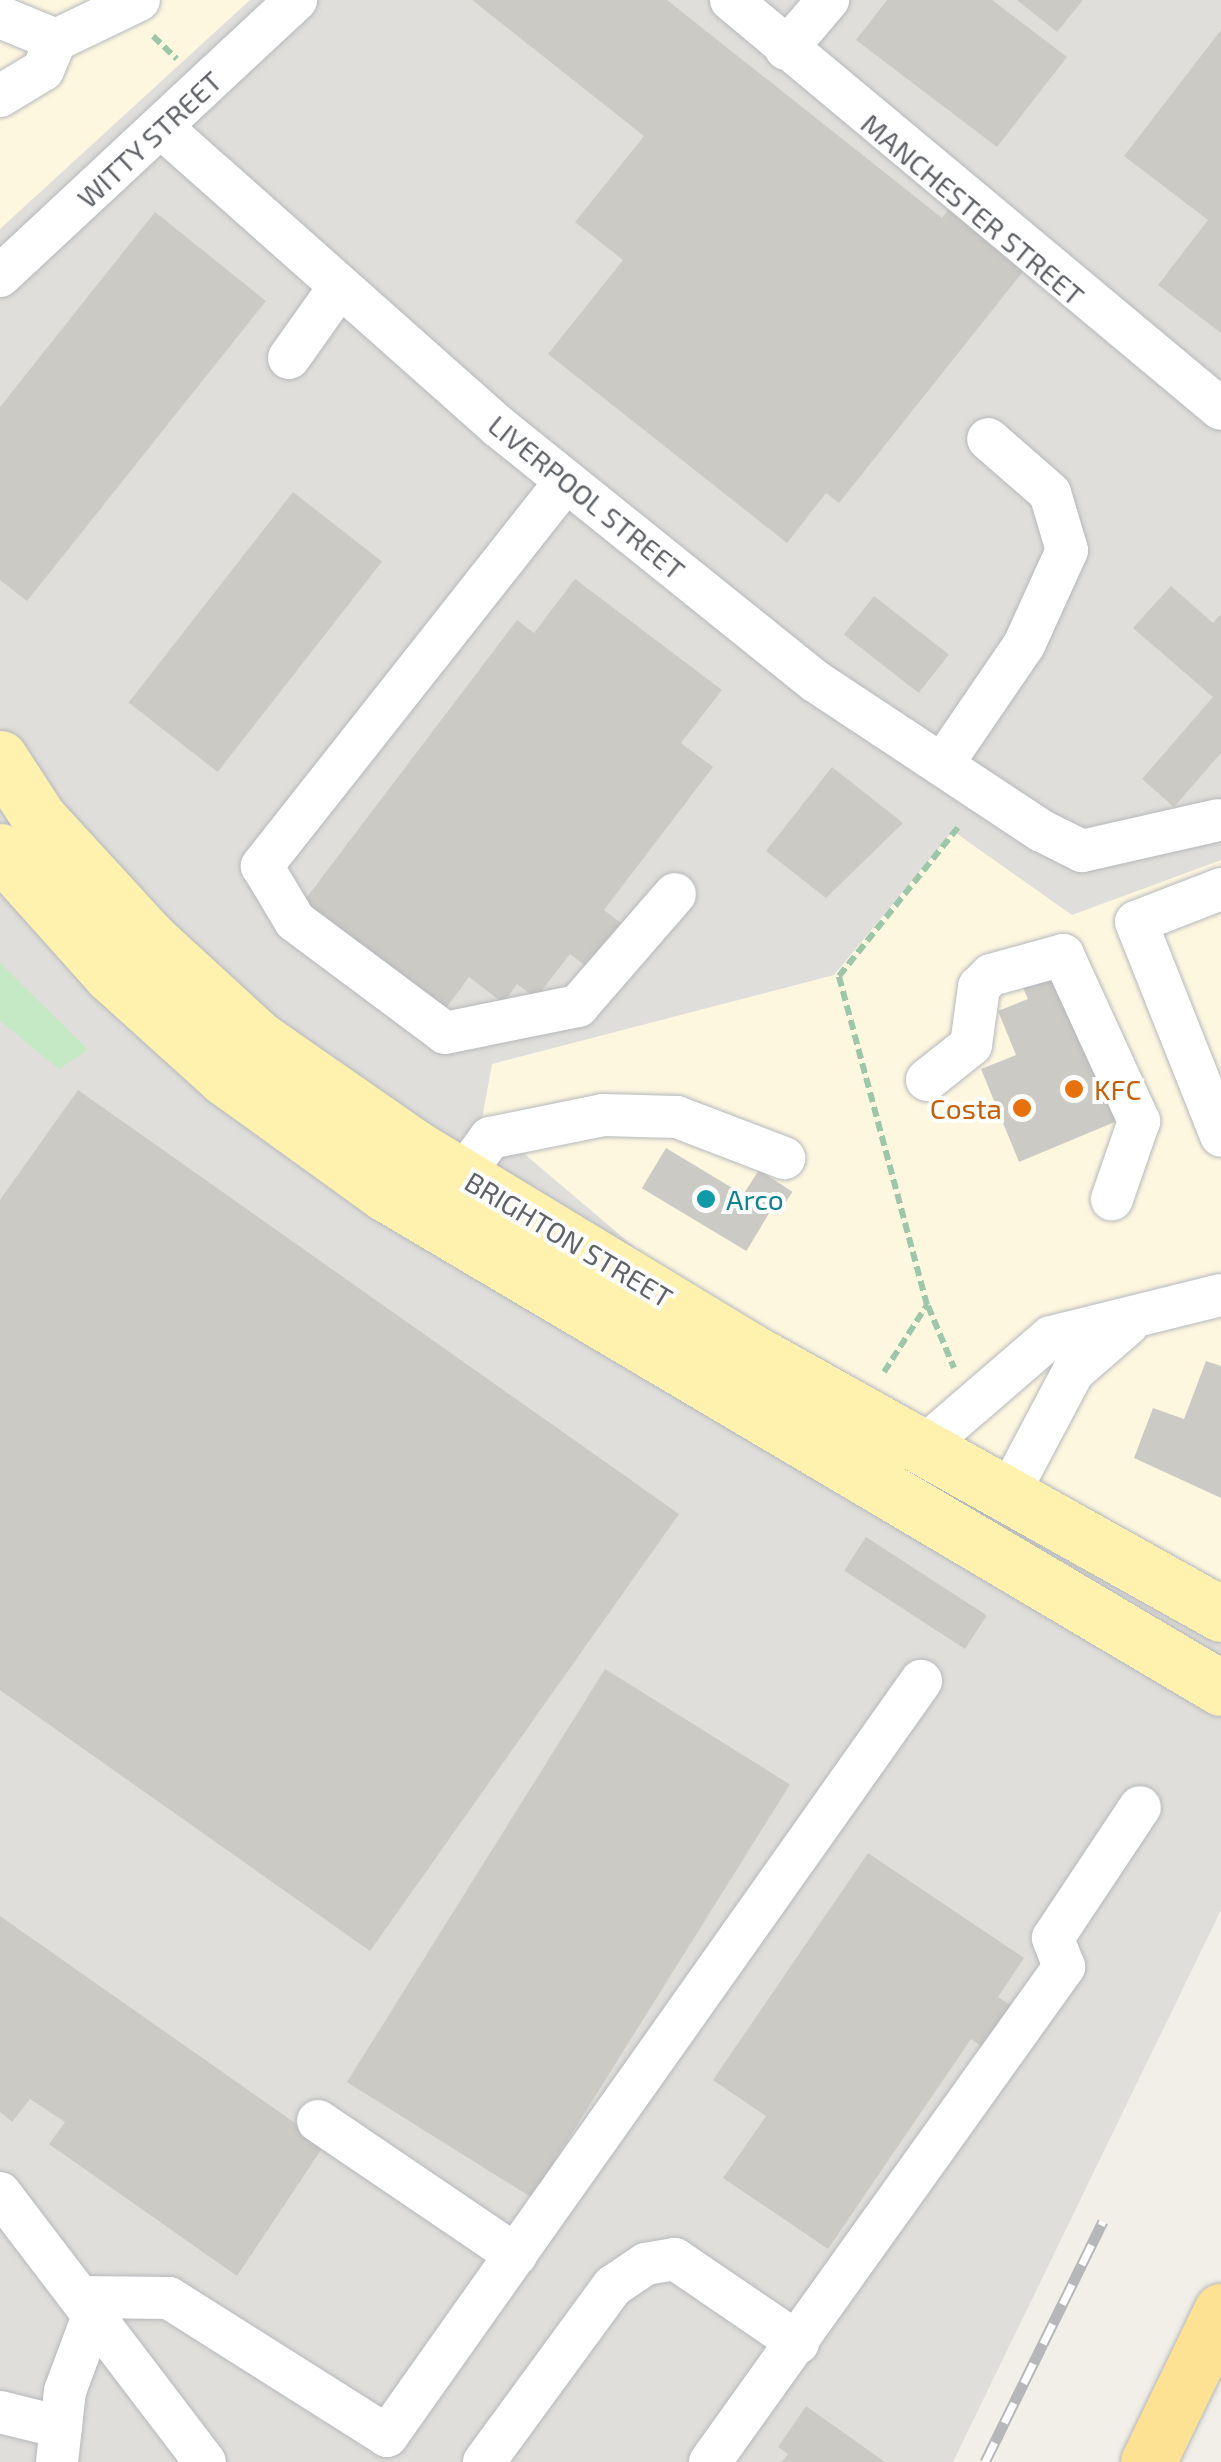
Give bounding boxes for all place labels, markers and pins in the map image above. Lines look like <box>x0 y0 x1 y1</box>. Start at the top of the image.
place label: KFC <box>1094 1072 1141 1106</box>
marker: KFC <box>1063 1078 1085 1100</box>
place label: Costa <box>930 1091 1002 1125</box>
marker: Costa <box>1011 1097 1033 1119</box>
place label: Arco <box>726 1182 784 1216</box>
marker: Arco <box>695 1188 717 1210</box>

